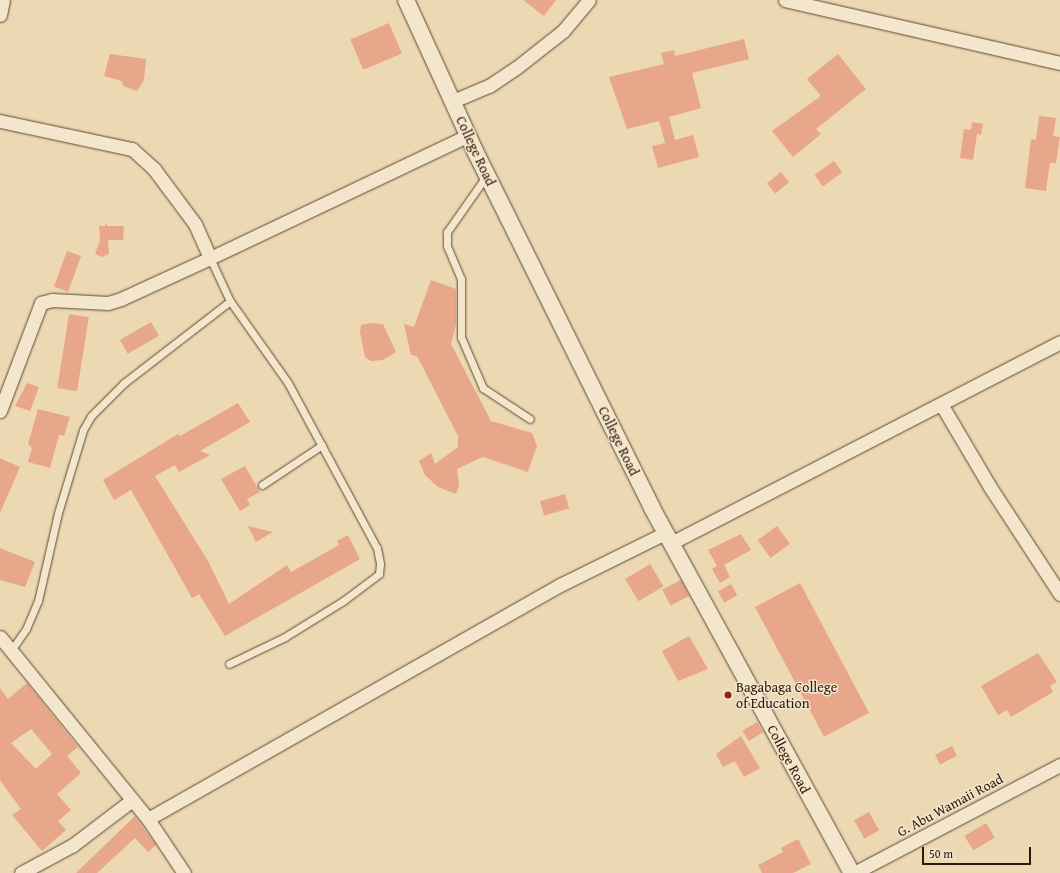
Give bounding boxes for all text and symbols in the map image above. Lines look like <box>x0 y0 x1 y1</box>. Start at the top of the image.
street label: College Road <box>453 113 499 189</box>
street label: College Road <box>595 404 643 478</box>
place label: Bagabaga College of Education <box>736 679 837 712</box>
marker: Bagabaga College of Education <box>723 690 733 700</box>
street label: College Road <box>764 722 814 796</box>
street label: G. Abu Wamaii Road <box>894 770 1006 840</box>
scale bar <box>924 839 1033 865</box>
text: 50 m <box>929 845 953 862</box>

